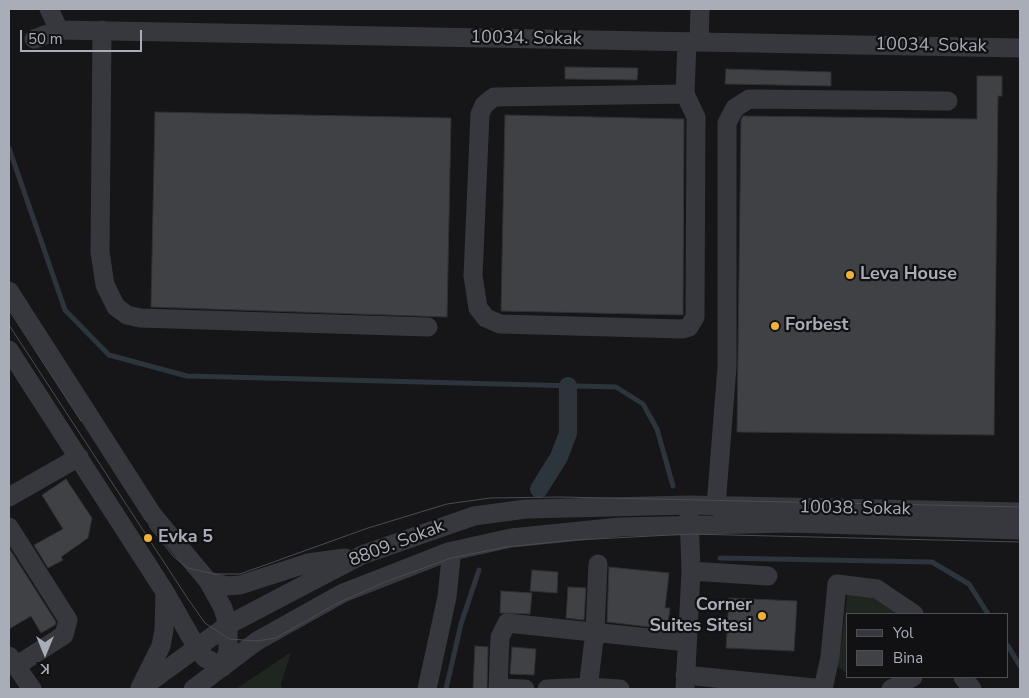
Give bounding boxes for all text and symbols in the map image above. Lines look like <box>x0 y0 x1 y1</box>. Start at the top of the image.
scale bar <box>22 20 145 52</box>
street label: 10034. Sokak <box>470 27 582 51</box>
text: 50 m <box>28 29 63 49</box>
street label: 10034. Sokak <box>875 34 987 58</box>
place label: Leva House <box>860 264 957 286</box>
marker: Leva House <box>844 269 856 281</box>
place label: Forbest <box>785 315 848 337</box>
marker: Forbest <box>769 320 781 332</box>
street label: 10038. Sokak <box>799 497 911 521</box>
street label: 8809. Sokak <box>346 516 448 572</box>
place label: Evka 5 <box>158 527 213 549</box>
marker: Evka 5 <box>142 532 154 544</box>
place label: Corner Suites Sitesi <box>650 595 752 638</box>
marker: Corner Suites Sitesi <box>756 610 768 622</box>
legend <box>846 613 1009 678</box>
text: Yol <box>893 623 914 643</box>
north arrow <box>20 628 70 678</box>
text: Bina <box>893 648 923 668</box>
text: K <box>40 659 50 678</box>

